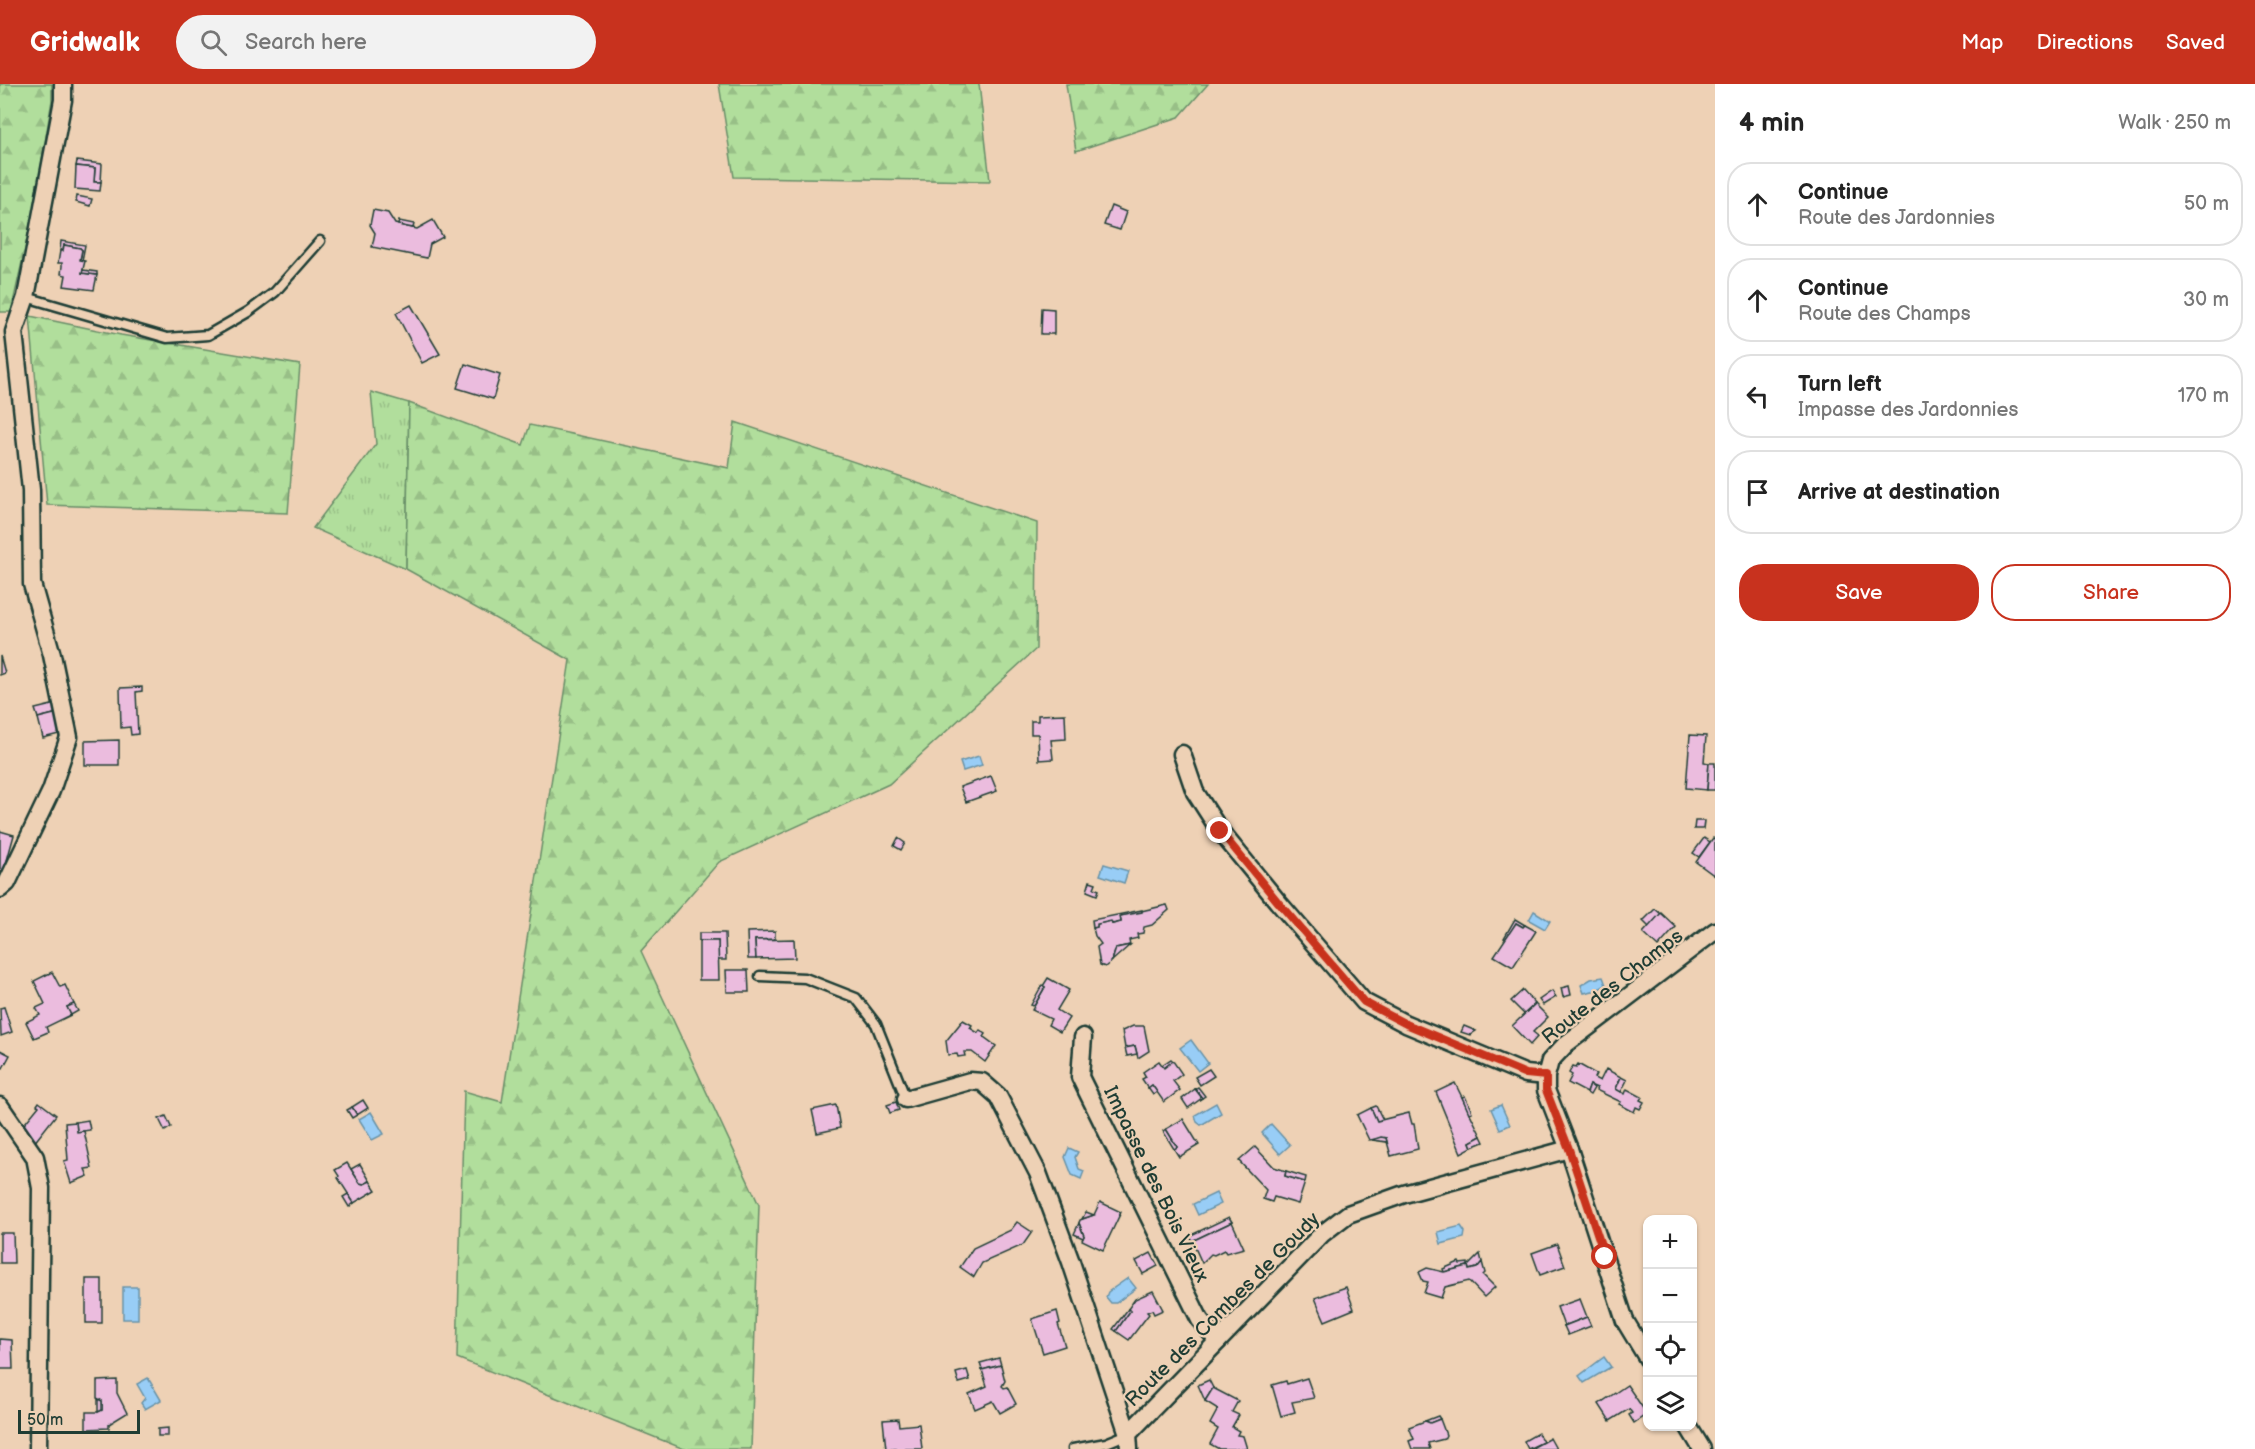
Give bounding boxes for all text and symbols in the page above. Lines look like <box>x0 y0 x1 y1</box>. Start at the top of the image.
search box <box>176 15 596 69</box>
text: Gridwalk <box>30 26 140 59</box>
icon: search <box>197 26 230 59</box>
text: Search here <box>245 29 367 56</box>
text: Map <box>1961 30 2004 55</box>
text: Directions <box>2037 30 2133 55</box>
text: Saved <box>2166 30 2225 55</box>
text: 4 min <box>1739 108 1804 139</box>
text: Walk · 250 m <box>2118 111 2231 135</box>
text: Continue <box>1798 179 1888 206</box>
icon: ahead <box>1741 188 1774 221</box>
text: 50 m <box>2184 192 2229 216</box>
text: Route des Jardonnies <box>1798 206 1995 230</box>
text: Continue <box>1798 275 1888 302</box>
icon: ahead <box>1741 284 1774 317</box>
text: 30 m <box>2183 288 2229 312</box>
text: Route des Champs <box>1798 302 1971 326</box>
text: Turn left <box>1798 371 1882 398</box>
icon: left <box>1741 380 1774 413</box>
text: 170 m <box>2178 384 2229 408</box>
text: Impasse des Jardonnies <box>1798 398 2018 422</box>
icon: arrive <box>1741 476 1774 509</box>
text: Arrive at destination <box>1798 479 2000 506</box>
button: Save <box>1739 564 1979 621</box>
button: Share <box>1991 564 2231 621</box>
route end <box>1206 817 1232 843</box>
street label: Route des Champs <box>1537 924 1688 1049</box>
street label: Impasse des Bois Vieux <box>1098 1082 1214 1287</box>
street label: Route des Combes de Goudy <box>1120 1207 1325 1412</box>
map controls <box>1643 1215 1697 1431</box>
button: + <box>1643 1215 1697 1269</box>
route start <box>1591 1243 1617 1269</box>
button: − <box>1643 1269 1697 1323</box>
button: locate <box>1643 1323 1697 1377</box>
button: layers <box>1643 1377 1697 1431</box>
scale bar <box>18 1407 140 1434</box>
text: 50 m <box>27 1411 63 1430</box>

